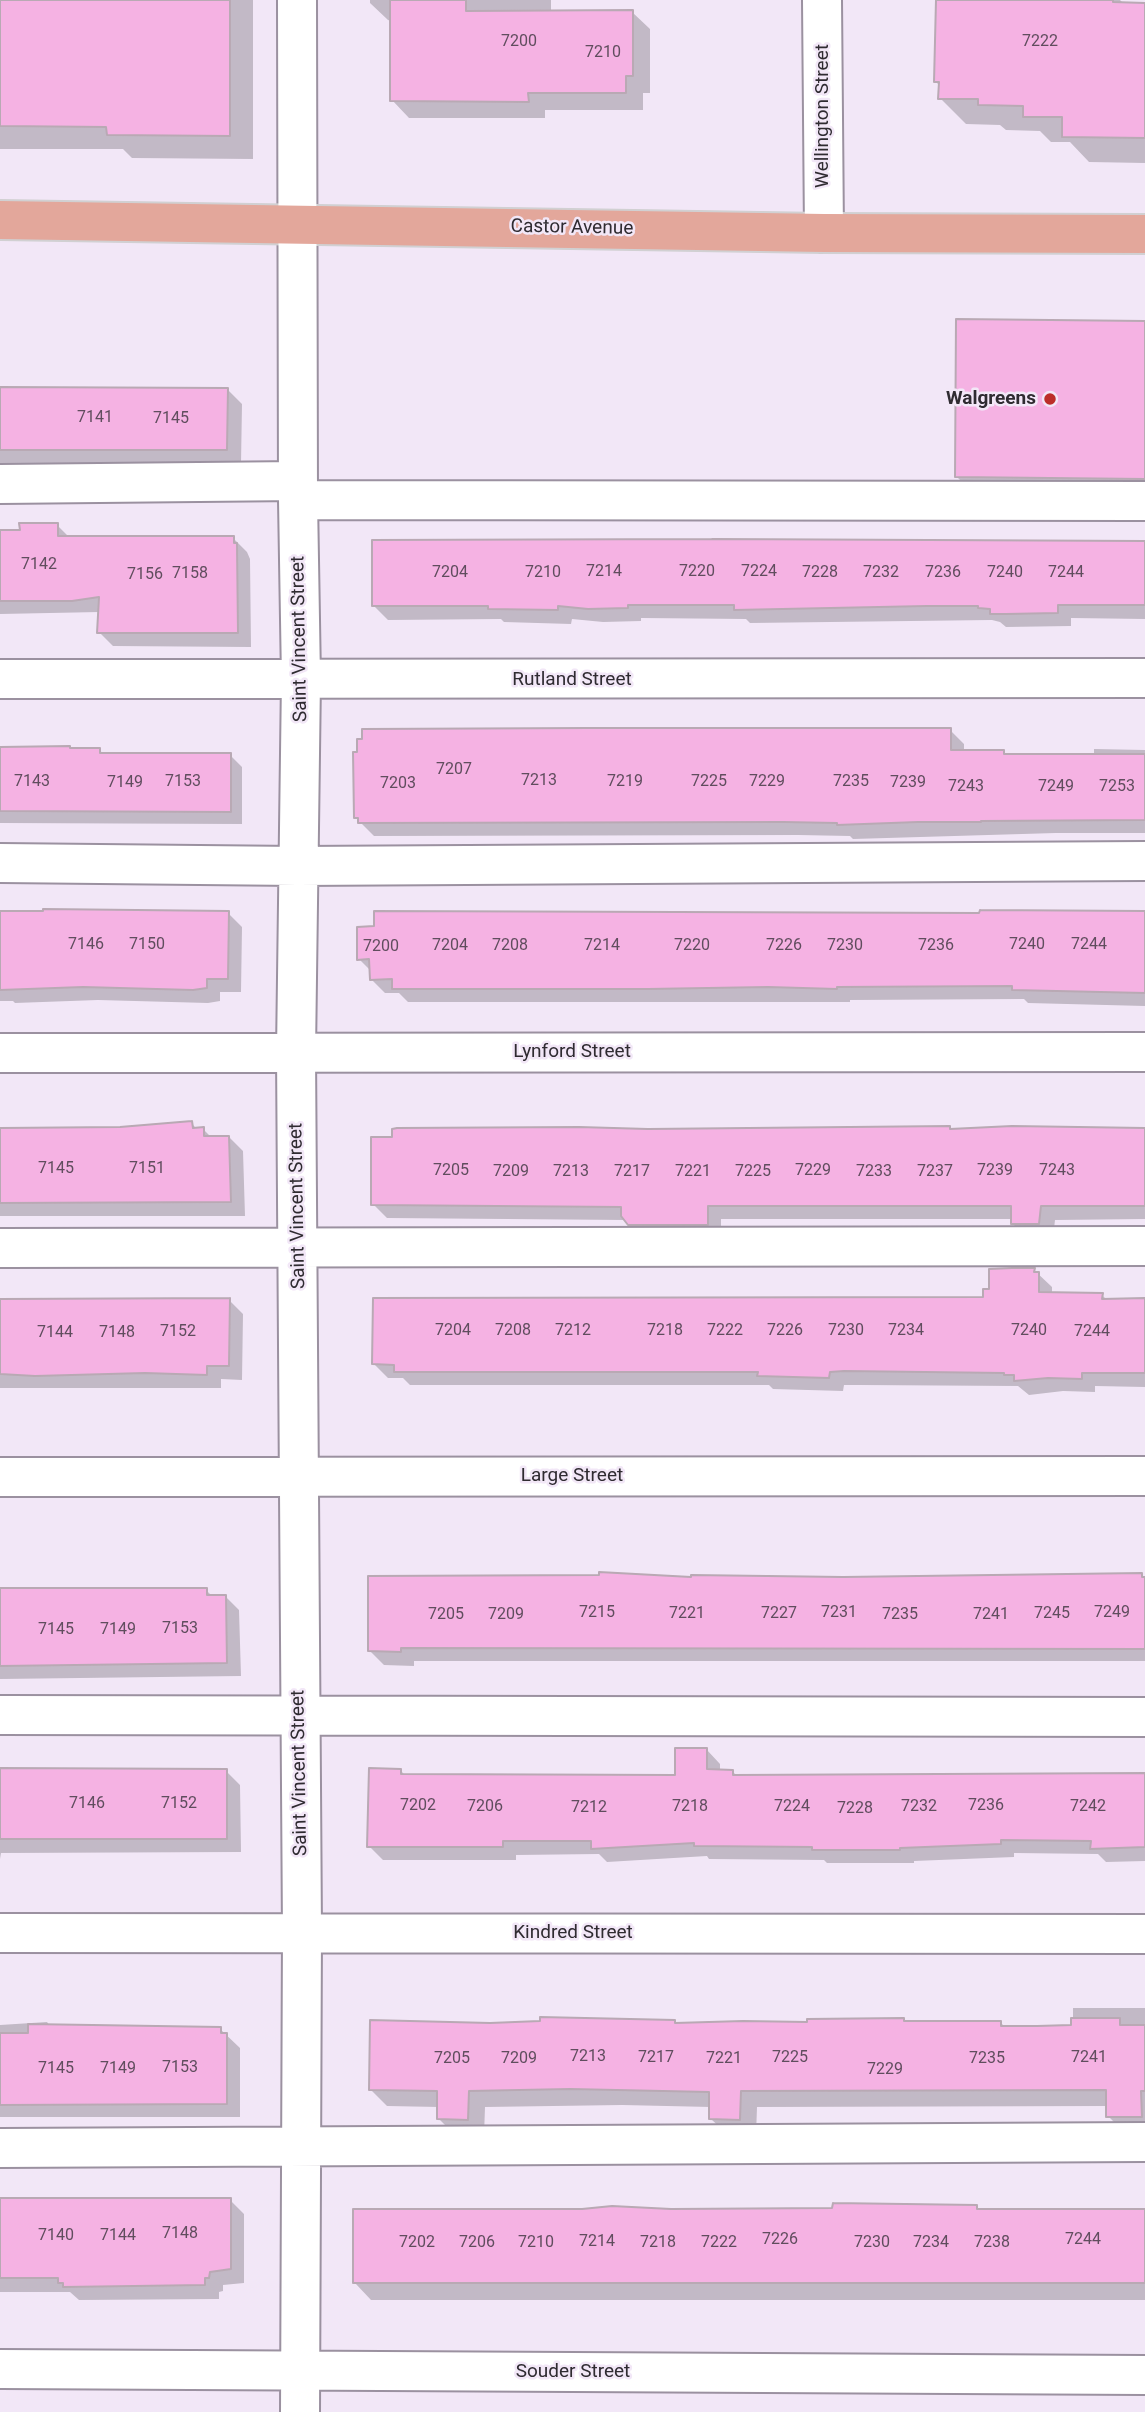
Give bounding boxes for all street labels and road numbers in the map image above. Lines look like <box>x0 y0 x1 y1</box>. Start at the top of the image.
street label: Wellington Street <box>812 44 834 188</box>
street label: Castor Avenue <box>510 216 634 240</box>
street label: Saint Vincent Street <box>287 556 313 722</box>
street label: Rutland Street <box>512 669 632 691</box>
street label: Lynford Street <box>513 1041 631 1063</box>
street label: Saint Vincent Street <box>285 1123 311 1289</box>
street label: Large Street <box>521 1465 623 1487</box>
street label: Saint Vincent Street <box>287 1690 313 1856</box>
street label: Kindred Street <box>513 1922 633 1944</box>
street label: Souder Street <box>516 2361 630 2383</box>

